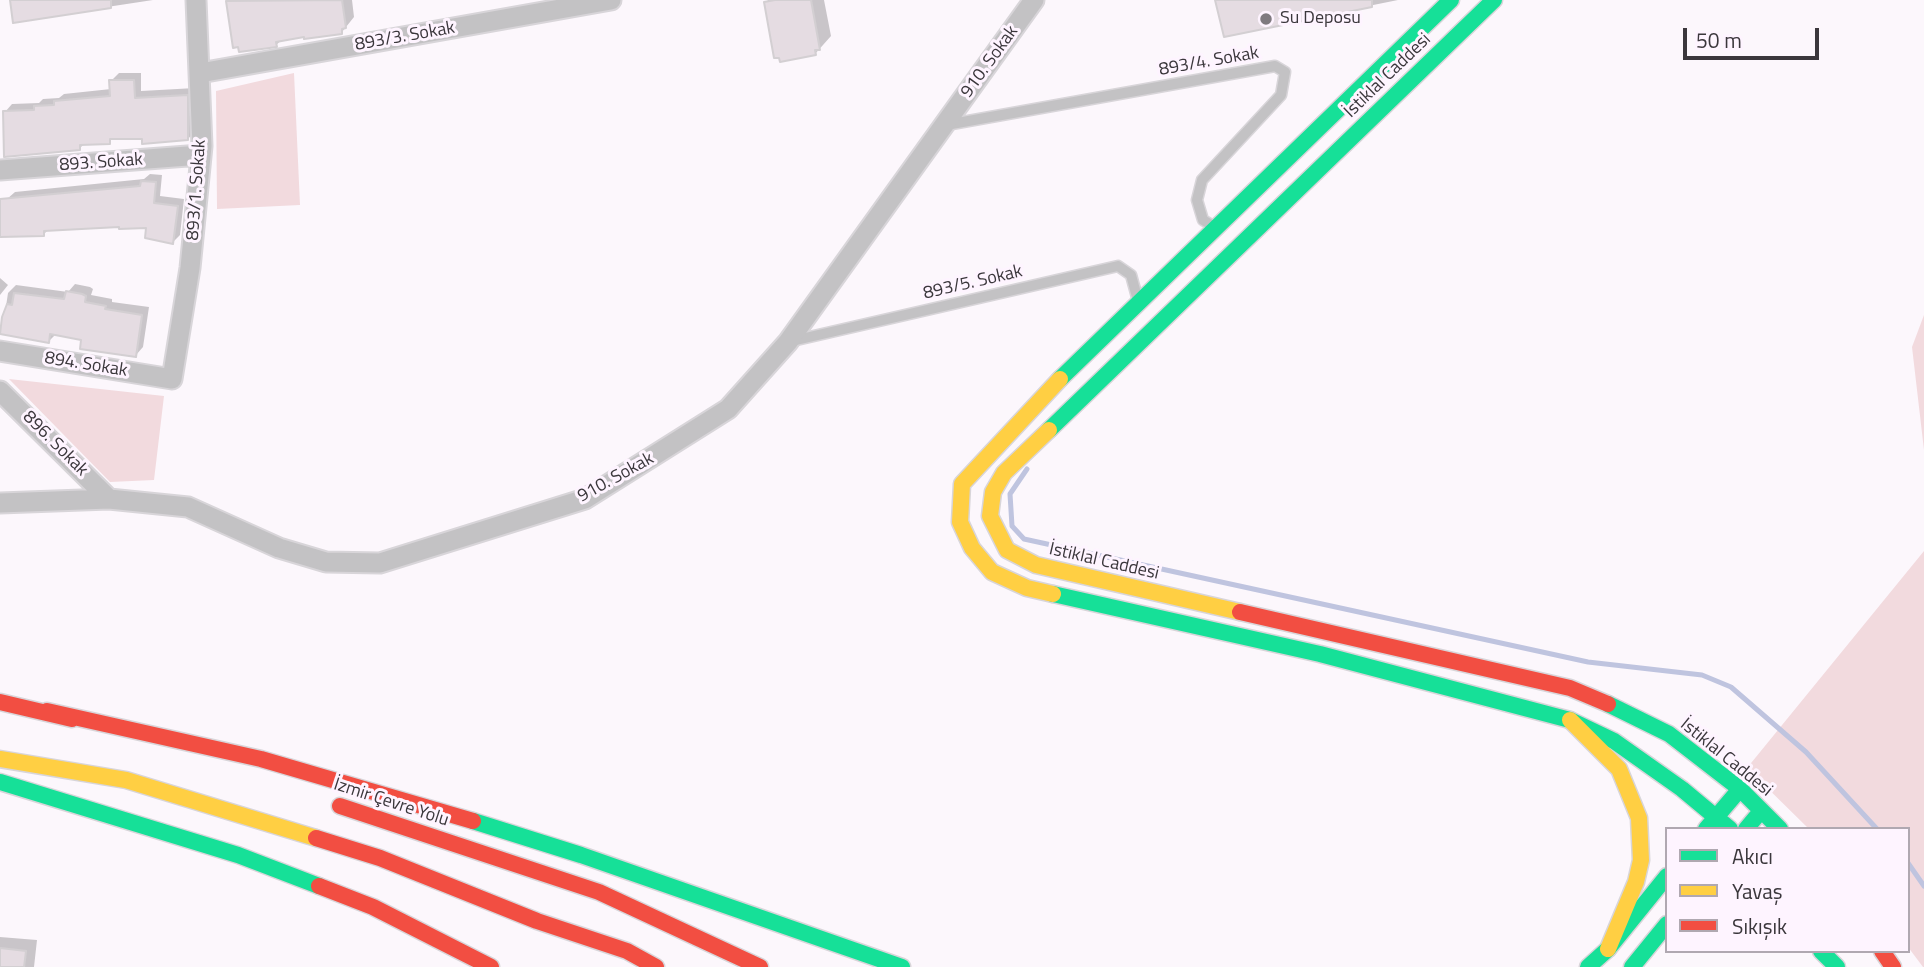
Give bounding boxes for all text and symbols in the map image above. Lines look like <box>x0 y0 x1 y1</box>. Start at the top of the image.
place label: Su Deposu <box>1280 8 1361 30</box>
marker: Su Deposu <box>1258 11 1274 27</box>
scale bar <box>1686 14 1822 58</box>
street label: 893/3. Sokak <box>353 18 457 56</box>
street label: 910. Sokak <box>957 22 1023 102</box>
text: 50 m <box>1696 24 1742 56</box>
street label: İstiklal Caddesi <box>1340 29 1436 123</box>
street label: 893/4. Sokak <box>1157 43 1261 81</box>
street label: 893/1. Sokak <box>183 139 211 241</box>
street label: 893. Sokak <box>59 149 143 177</box>
street label: 893/5. Sokak <box>921 261 1025 305</box>
street label: 894. Sokak <box>43 348 129 382</box>
street label: 896. Sokak <box>18 407 92 481</box>
street label: 910. Sokak <box>574 448 658 508</box>
street label: İstiklal Caddesi <box>1047 539 1161 585</box>
street label: İstiklal Caddesi <box>1676 714 1776 802</box>
street label: İzmir Çevre Yolu <box>331 774 451 832</box>
legend <box>1665 827 1910 953</box>
text: Akıcı <box>1732 840 1773 872</box>
text: Yavaş <box>1732 875 1783 907</box>
text: Sıkışık <box>1732 910 1787 942</box>

